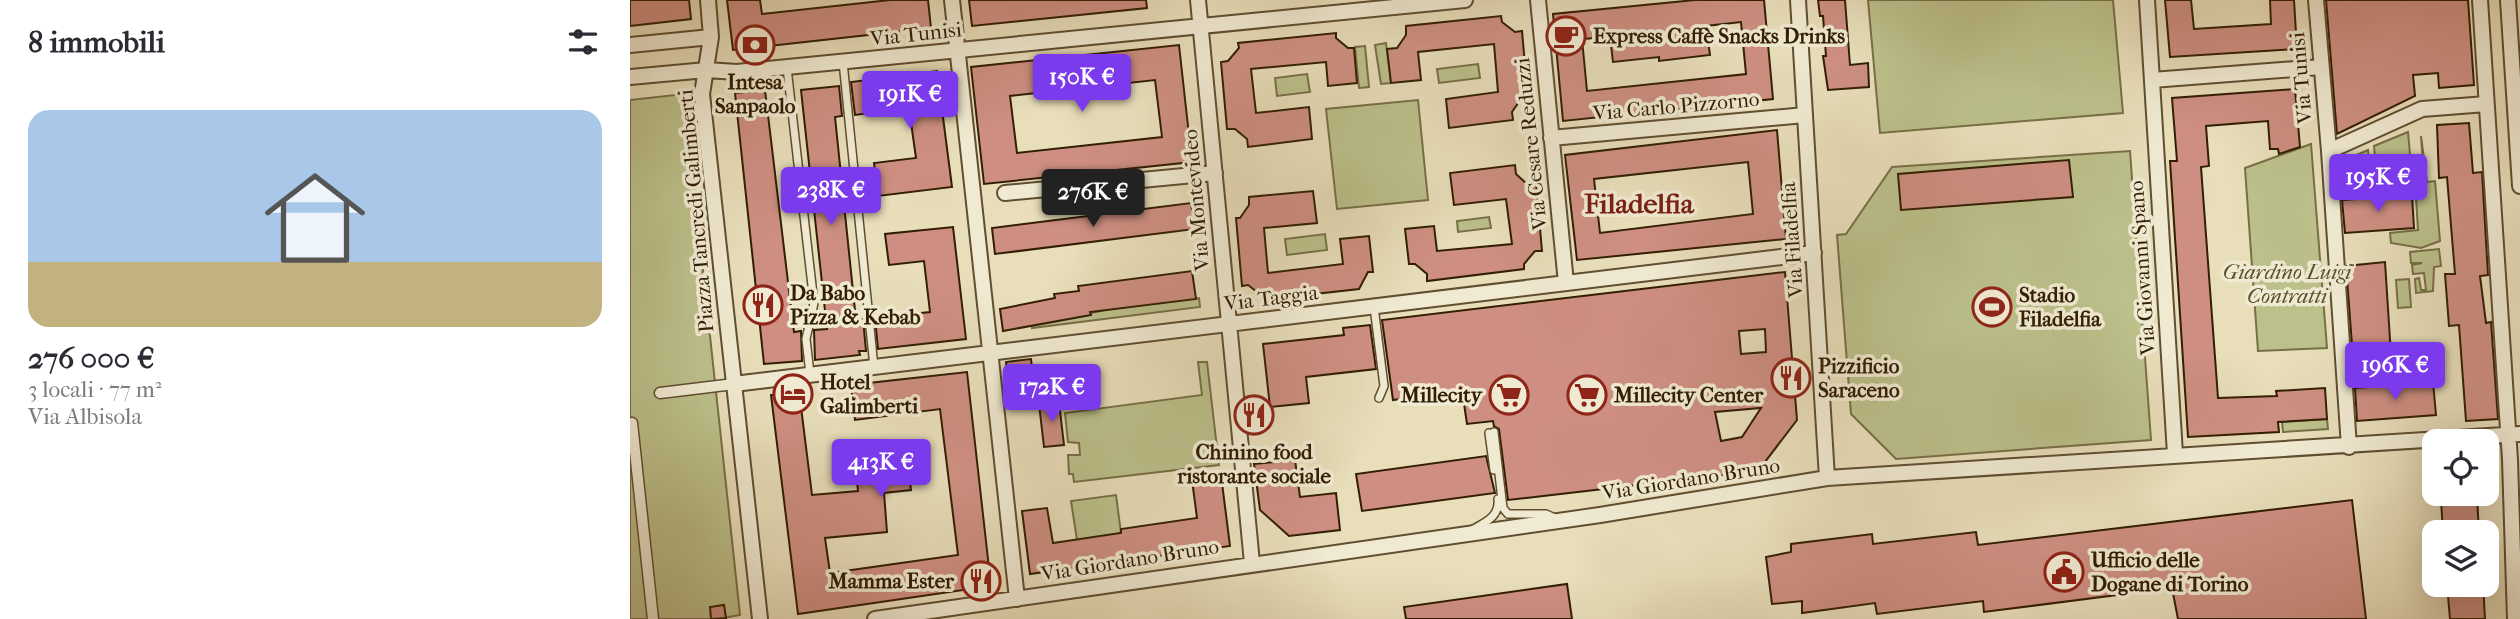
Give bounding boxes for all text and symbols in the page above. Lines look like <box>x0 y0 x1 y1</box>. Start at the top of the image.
cafe icon: Express Caffè Snacks Drinks <box>1545 15 1587 57</box>
street label: Via Tunisi <box>868 17 963 51</box>
icon: filters <box>564 23 602 61</box>
bank icon: Intesa Sanpaolo <box>734 24 776 66</box>
place label: Express Caffè Snacks Drinks <box>1593 24 1845 48</box>
text: 8 immobili <box>28 25 165 60</box>
street label: Via Tunisi <box>2285 31 2317 126</box>
pin: 150K € <box>1025 54 1139 114</box>
street label: Via Cesare Reduzzi <box>1510 57 1552 232</box>
text: 150K € <box>1049 63 1115 90</box>
place label: Intesa Sanpaolo <box>715 70 796 118</box>
pin: 191K € <box>853 72 967 131</box>
text: 191K € <box>878 80 942 107</box>
street label: Via Carlo Pizzorno <box>1591 87 1760 125</box>
street label: Piazza Tancredi Galimberti <box>673 88 719 334</box>
street label: Via Montevideo <box>1178 128 1214 273</box>
pin: 195K € <box>2321 154 2435 214</box>
icon: home <box>252 155 378 281</box>
text: 195K € <box>2345 163 2411 190</box>
pin: 238K € <box>774 168 888 227</box>
pin: 276K € <box>1036 170 1150 229</box>
text: 238K € <box>797 176 865 203</box>
text: 276K € <box>1058 178 1128 205</box>
street label: Via Giovanni Spano <box>2124 180 2160 357</box>
street label: Via Filadelfia <box>1776 181 1808 300</box>
district label: Filadelfia <box>1584 187 1695 220</box>
park label: Giardino Luigi Contratti <box>2223 260 2353 308</box>
street label: Via Taggia <box>1222 280 1320 316</box>
place label: Da Babo Pizza & Kebab <box>790 281 920 329</box>
place label: Stadio Filadelfia <box>2018 283 2102 331</box>
restaurant icon: Da Babo Pizza & Kebab <box>742 284 784 326</box>
sports icon: Stadio Filadelfia <box>1971 286 2013 328</box>
text: 276 000 € <box>28 341 155 376</box>
pin: 196K € <box>2338 342 2452 402</box>
text: 196K € <box>2361 351 2429 378</box>
place label: Pizzificio Saraceno <box>1818 354 1900 402</box>
restaurant icon: Pizzificio Saraceno <box>1770 357 1812 399</box>
pin: 172K € <box>995 364 1109 424</box>
place label: Hotel Galimberti <box>820 370 919 418</box>
hotel icon: Hotel Galimberti <box>772 373 814 415</box>
text: 172K € <box>1019 373 1085 400</box>
supermarket icon: Millecity <box>1488 374 1530 416</box>
supermarket icon: Millecity Center <box>1566 374 1608 416</box>
text: 3 locali · 77 m² <box>28 376 161 403</box>
place label: Millecity <box>1400 383 1484 407</box>
place label: Millecity Center <box>1613 383 1764 407</box>
restaurant icon: Chinino food ristorante sociale <box>1233 394 1275 436</box>
text: Via Albisola <box>28 403 142 430</box>
map controls <box>2422 429 2499 597</box>
button: locate <box>2422 429 2499 506</box>
pin: 413K € <box>824 440 938 499</box>
place label: Chinino food ristorante sociale <box>1176 440 1331 488</box>
text: 413K € <box>848 448 914 475</box>
street label: Via Giordano Bruno <box>1599 453 1782 505</box>
button: layers <box>2422 520 2499 597</box>
street label: Via Giordano Bruno <box>1038 534 1221 586</box>
place label: Ufficio delle Dogane di Torino <box>2090 548 2249 596</box>
public building icon: Ufficio delle Dogane di Torino <box>2043 551 2085 593</box>
restaurant icon: Mamma Ester <box>960 560 1002 602</box>
place label: Mamma Ester <box>828 569 955 593</box>

